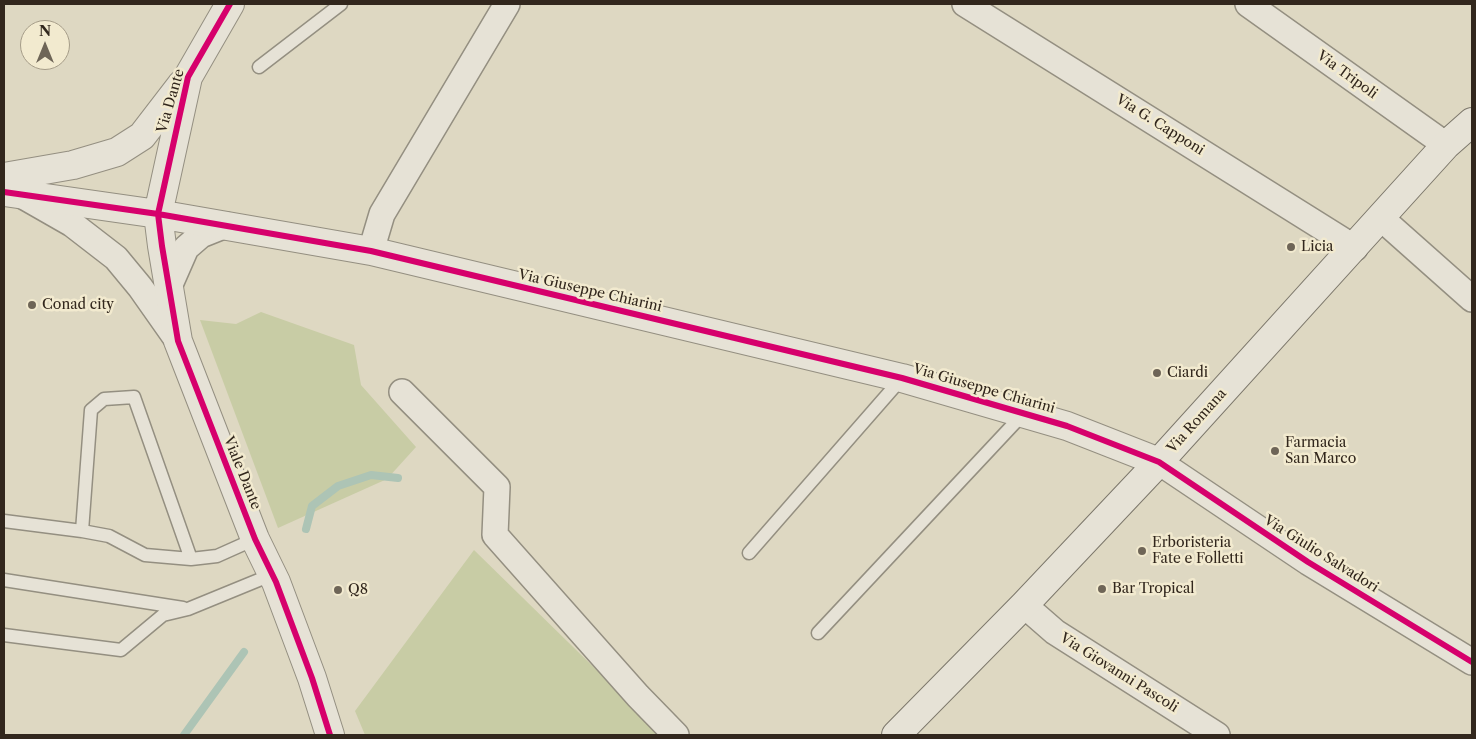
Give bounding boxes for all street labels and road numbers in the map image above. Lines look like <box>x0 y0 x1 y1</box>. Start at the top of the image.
street label: Via Tripoli <box>1313 47 1381 103</box>
street label: Via Dante <box>154 67 188 135</box>
street label: Via G. Capponi <box>1113 91 1207 159</box>
street label: Via Giuseppe Chiarini <box>517 266 663 316</box>
street label: Via Giuseppe Chiarini <box>911 361 1057 417</box>
street label: Via Romana <box>1164 385 1230 457</box>
street label: Viale Dante <box>220 434 264 512</box>
street label: Via Giulio Salvadori <box>1261 512 1381 596</box>
street label: Via Giovanni Pascoli <box>1057 630 1181 716</box>

